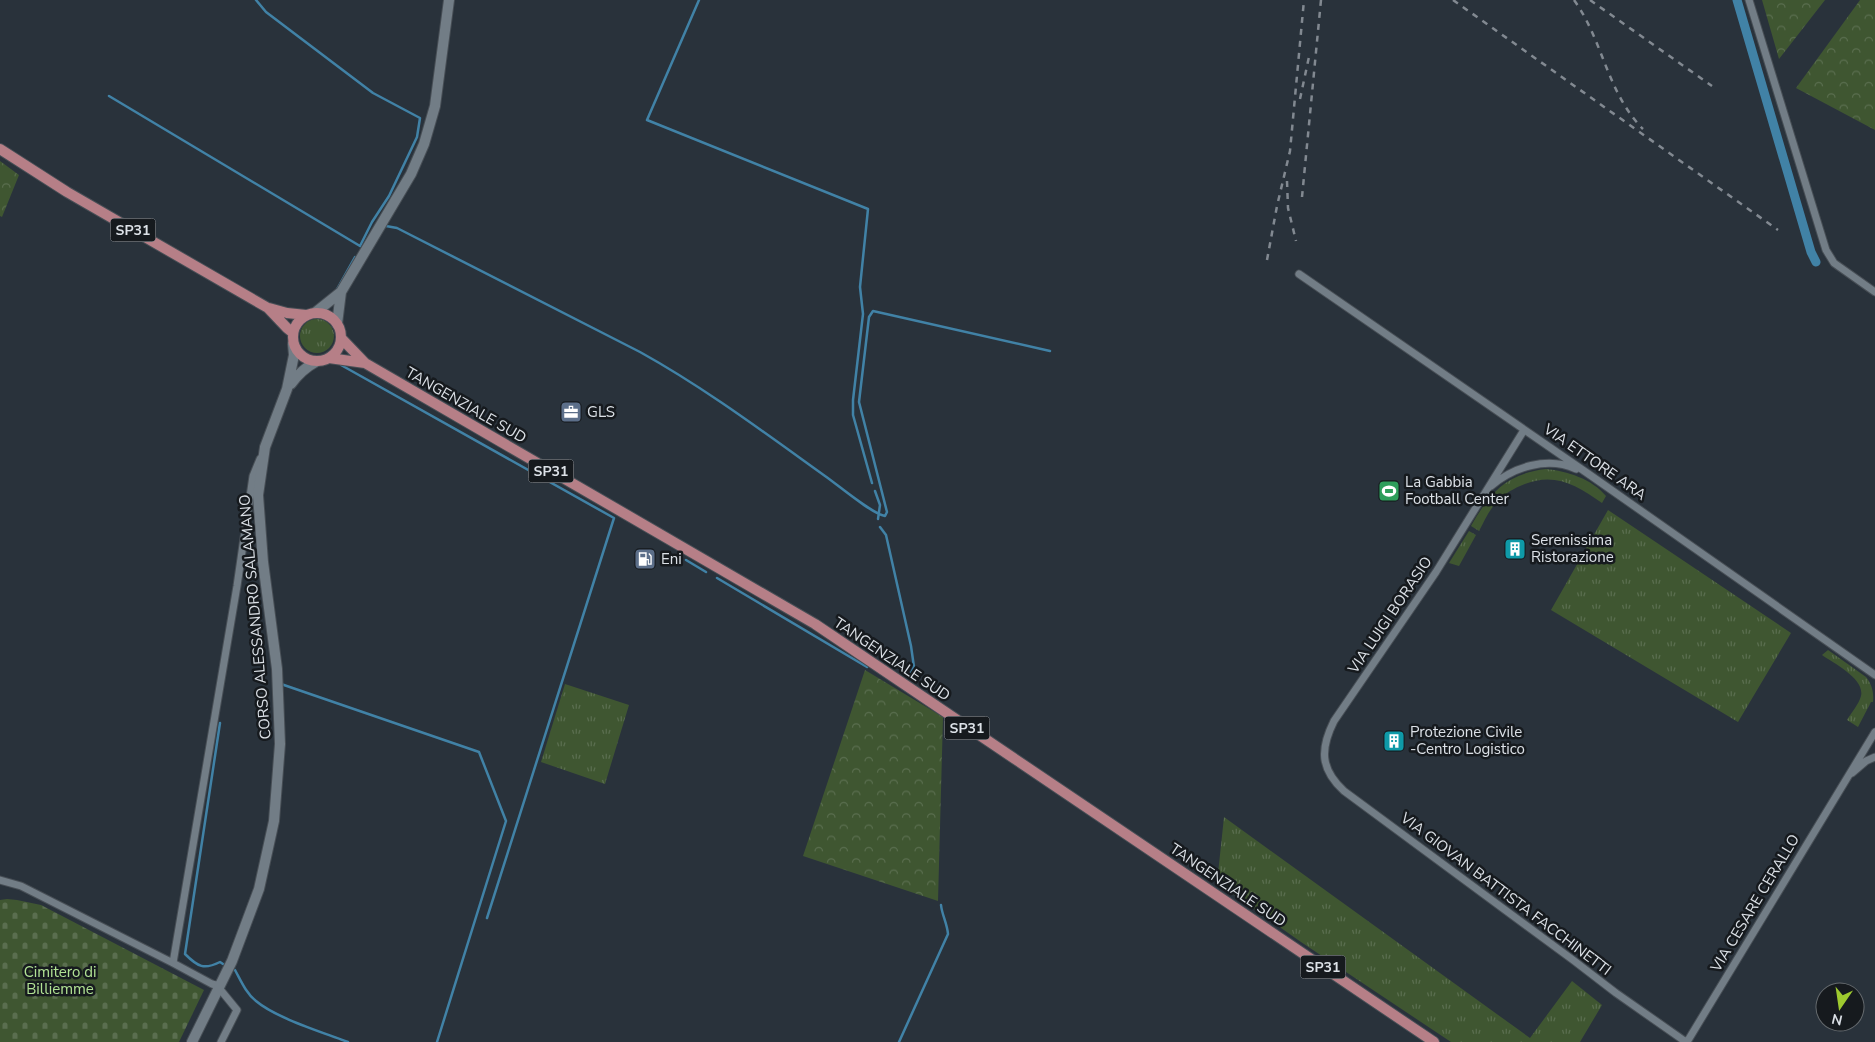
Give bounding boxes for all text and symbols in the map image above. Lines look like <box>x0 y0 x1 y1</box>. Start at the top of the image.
road number: SP31 <box>110 218 156 242</box>
street label: TANGENZIALE SUD <box>402 362 530 448</box>
office icon: GLS <box>559 400 583 424</box>
place label: GLS <box>587 402 615 422</box>
street label: VIA ETTORE ARA <box>1539 419 1650 505</box>
road number: SP31 <box>528 460 574 482</box>
place label: La Gabbia Football Center <box>1405 472 1509 509</box>
sports icon: La Gabbia Football Center <box>1377 479 1401 503</box>
street label: CORSO ALESSANDRO SALAMANO <box>234 494 276 740</box>
place label: Serenissima Ristorazione <box>1531 530 1614 567</box>
building icon: Serenissima Ristorazione <box>1503 537 1527 561</box>
fuel station icon: Eni <box>633 547 657 571</box>
place label: Eni <box>661 549 682 569</box>
street label: VIA LUIGI BORASIO <box>1343 553 1437 678</box>
street label: TANGENZIALE SUD <box>830 613 954 705</box>
road number: SP31 <box>944 716 990 740</box>
place label: Protezione Civile -Centro Logistico <box>1410 722 1525 759</box>
building icon: Protezione Civile -Centro Logistico <box>1382 729 1406 753</box>
street label: VIA GIOVAN BATTISTA FACCHINETTI <box>1396 808 1615 980</box>
street label: VIA CESARE CERALLO <box>1705 830 1804 976</box>
street label: TANGENZIALE SUD <box>1166 839 1290 931</box>
road number: SP31 <box>1300 956 1346 979</box>
park label: Cimitero di Billiemme <box>24 962 96 999</box>
north arrow <box>1815 982 1865 1032</box>
text: N <box>1830 1009 1844 1030</box>

